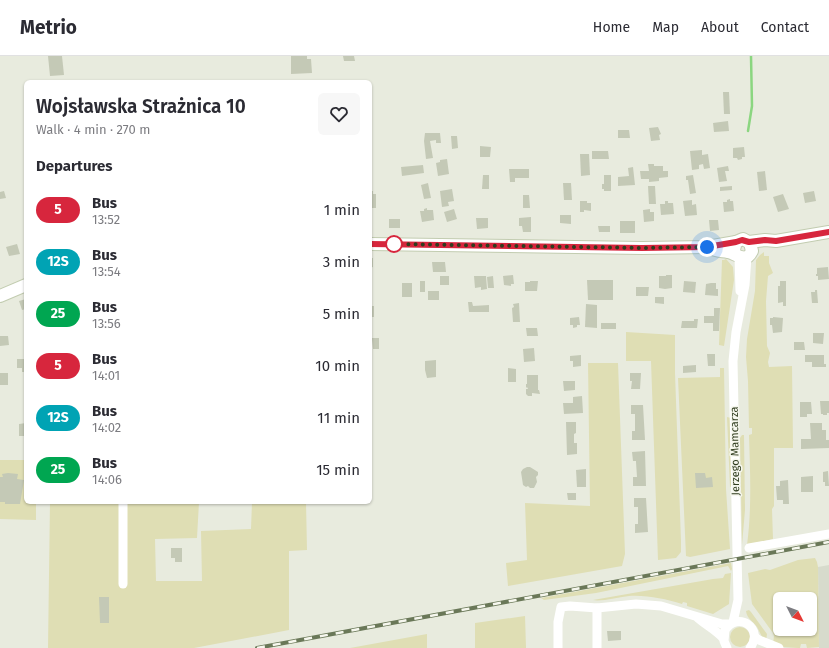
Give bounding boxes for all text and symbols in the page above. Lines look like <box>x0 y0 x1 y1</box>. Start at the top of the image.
text: Metrio <box>20 16 77 39</box>
text: Home <box>593 19 630 36</box>
text: Map <box>652 19 679 36</box>
text: About <box>701 19 739 36</box>
text: Contact <box>761 19 809 36</box>
button: heart <box>318 93 360 135</box>
text: Wojsławska Strażnica 10 <box>36 95 246 118</box>
text: Walk · 4 min · 270 m <box>36 122 150 137</box>
text: Departures <box>36 157 113 175</box>
text: Bus <box>92 194 117 212</box>
text: 5 <box>54 201 62 218</box>
text: 1 min <box>324 201 360 219</box>
text: 13:52 <box>92 212 120 227</box>
unlabelled marker <box>385 235 403 253</box>
your location <box>697 237 717 257</box>
text: Bus <box>92 246 117 264</box>
text: 12S <box>47 253 69 270</box>
text: 3 min <box>323 253 360 271</box>
text: 13:54 <box>92 264 121 279</box>
text: Bus <box>92 298 117 316</box>
text: 25 <box>51 305 65 322</box>
text: 5 min <box>323 305 360 323</box>
text: 13:56 <box>92 316 121 331</box>
text: Bus <box>92 350 117 368</box>
text: 5 <box>54 357 62 374</box>
text: 10 min <box>315 357 360 375</box>
text: 14:01 <box>92 368 120 383</box>
text: Bus <box>92 402 117 420</box>
street label: Jerzego Mamcarza <box>728 406 742 496</box>
text: 12S <box>47 409 69 426</box>
text: 11 min <box>317 409 360 427</box>
text: 14:02 <box>92 420 121 435</box>
text: Bus <box>92 454 117 472</box>
text: 25 <box>51 461 65 478</box>
text: 15 min <box>316 461 360 479</box>
text: 14:06 <box>92 472 122 487</box>
north arrow <box>773 592 817 636</box>
map controls <box>773 592 817 636</box>

